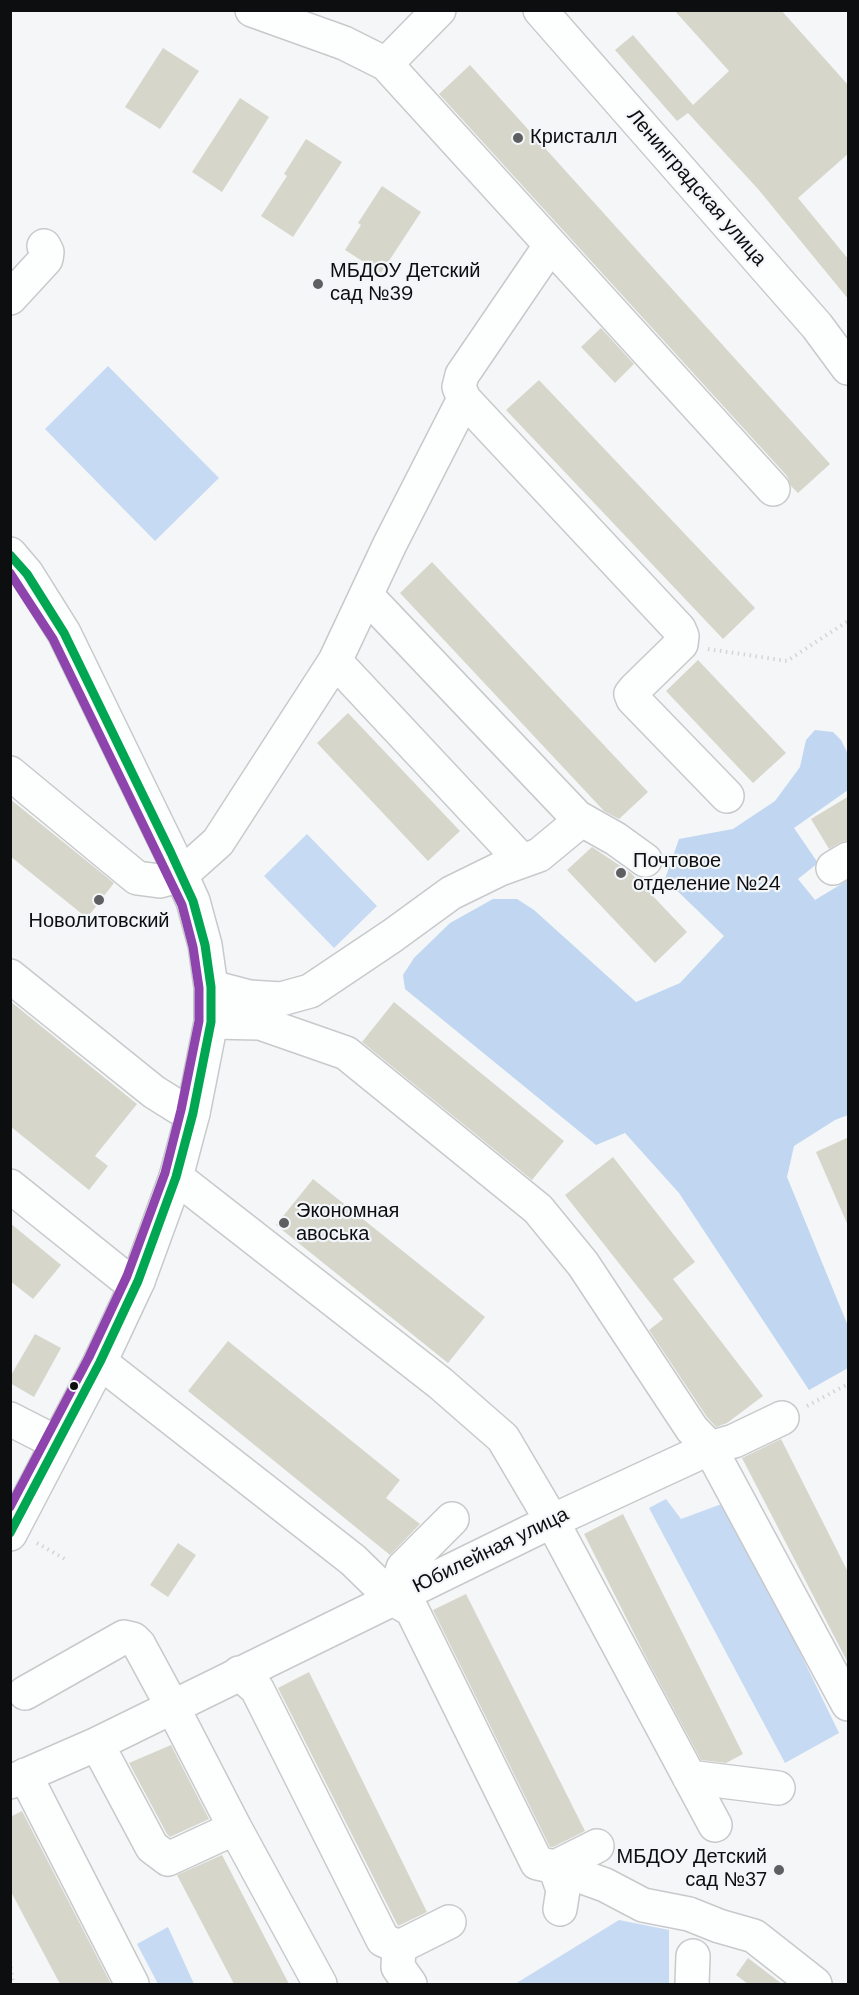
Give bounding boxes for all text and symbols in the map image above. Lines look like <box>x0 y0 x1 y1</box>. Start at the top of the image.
street label: Ленинградская улица <box>621 105 771 271</box>
place label: Кристалл <box>530 126 617 150</box>
marker: Кристалл <box>511 131 525 145</box>
place label: МБДОУ Детский сад №39 <box>330 260 481 307</box>
marker: МБДОУ Детский сад №39 <box>311 277 325 291</box>
place label: Почтовое отделение №24 <box>633 850 781 897</box>
marker: Почтовое отделение №24 <box>614 866 628 880</box>
marker: Новолитовский <box>92 893 106 907</box>
place label: Новолитовский <box>28 910 170 934</box>
place label: Экономная авоська <box>296 1200 399 1247</box>
marker: Экономная авоська <box>277 1216 291 1230</box>
unlabelled marker <box>68 1380 80 1392</box>
street label: Юбилейная улица <box>409 1503 573 1599</box>
place label: МБДОУ Детский сад №37 <box>616 1846 767 1893</box>
marker: МБДОУ Детский сад №37 <box>772 1863 786 1877</box>

